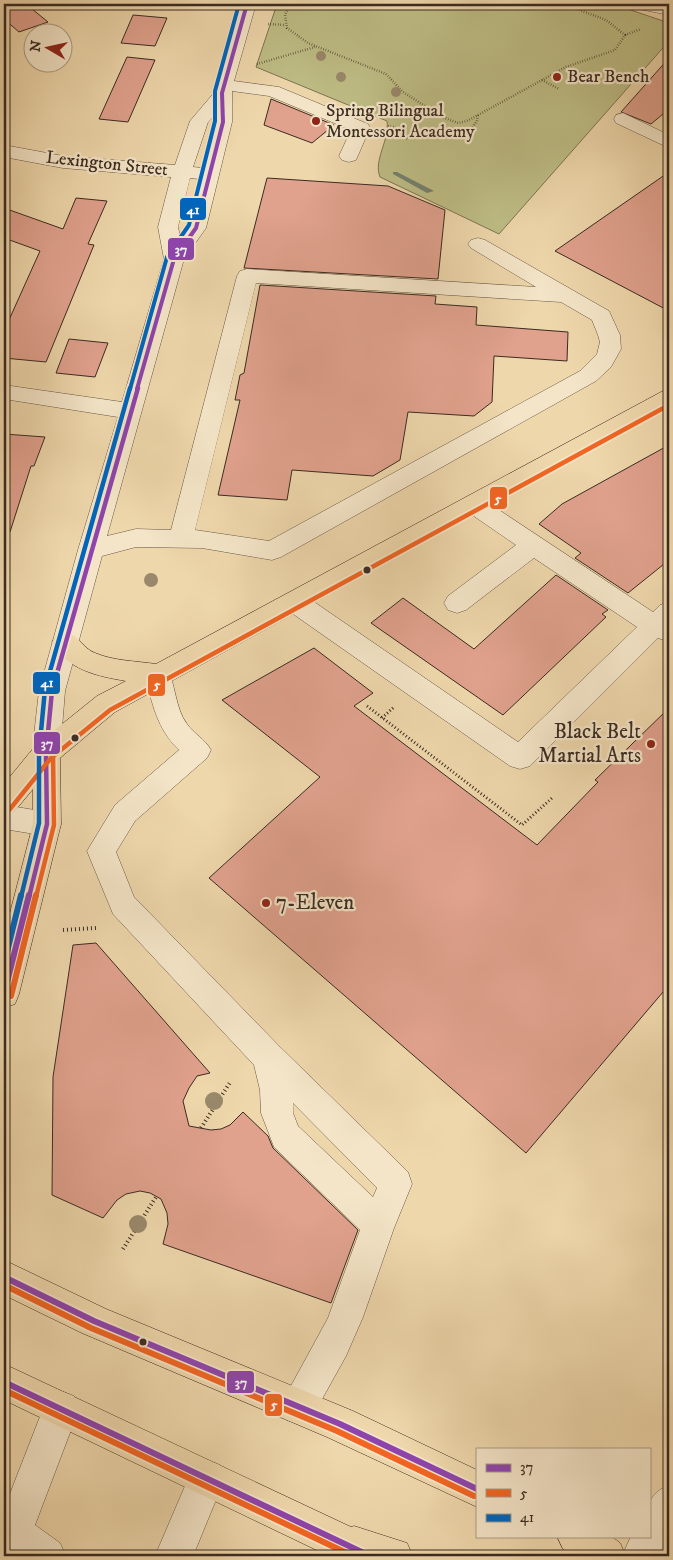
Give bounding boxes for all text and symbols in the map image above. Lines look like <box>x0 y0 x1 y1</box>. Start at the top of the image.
north arrow <box>22 22 72 72</box>
text: N <box>26 39 46 53</box>
place label: Bear Bench <box>567 66 650 88</box>
marker: Bear Bench <box>551 71 563 83</box>
place label: Spring Bilingual Montessori Academy <box>326 100 475 143</box>
marker: Spring Bilingual Montessori Academy <box>310 115 322 127</box>
street label: Lexington Street <box>45 147 169 181</box>
line badge: 41 <box>179 197 207 221</box>
text: 41 <box>185 201 200 219</box>
line badge: 37 <box>167 237 195 261</box>
text: 37 <box>175 241 187 259</box>
line badge: 5 <box>489 486 508 510</box>
text: 5 <box>494 490 502 508</box>
unlabelled marker <box>362 565 372 575</box>
line badge: 41 <box>32 671 61 695</box>
line badge: 5 <box>147 673 166 697</box>
text: 41 <box>39 674 54 692</box>
text: 5 <box>153 676 161 694</box>
place label: Black Belt Martial Arts <box>538 719 641 769</box>
line badge: 37 <box>33 731 61 755</box>
unlabelled marker <box>70 733 80 743</box>
text: 37 <box>41 735 53 753</box>
marker: Black Belt Martial Arts <box>645 738 657 750</box>
place label: 7-Eleven <box>276 890 354 916</box>
marker: 7-Eleven <box>260 897 272 909</box>
unlabelled marker <box>138 1337 148 1347</box>
line badge: 37 <box>226 1370 255 1394</box>
text: 37 <box>235 1374 247 1392</box>
line badge: 5 <box>264 1393 283 1417</box>
text: 5 <box>270 1396 278 1414</box>
legend <box>476 1448 650 1538</box>
text: 37 <box>520 1458 534 1477</box>
text: 5 <box>520 1484 528 1503</box>
text: 41 <box>520 1508 534 1527</box>

